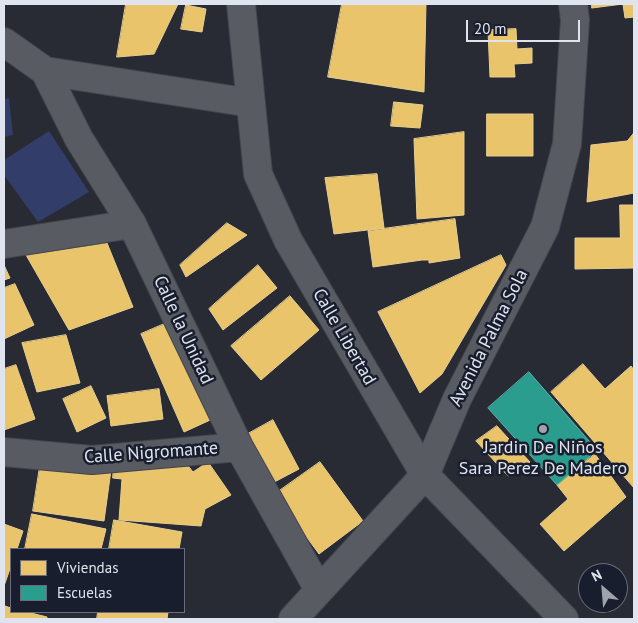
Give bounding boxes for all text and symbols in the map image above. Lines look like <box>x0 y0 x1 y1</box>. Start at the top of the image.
scale bar <box>468 10 582 42</box>
text: 20 m <box>474 19 507 38</box>
street label: Avenida Palma Sola <box>445 266 533 410</box>
street label: Calle la Unidad <box>148 272 218 388</box>
street label: Calle Libertad <box>308 285 380 389</box>
marker: Jardin De Niños Sara Perez De Madero <box>537 423 549 435</box>
place label: Jardin De Niños Sara Perez De Madero <box>459 437 627 479</box>
street label: Calle Nigromante <box>83 438 219 468</box>
legend <box>10 548 185 613</box>
text: Viviendas <box>57 558 118 577</box>
north arrow <box>578 563 628 613</box>
text: N <box>588 565 605 586</box>
text: Escuelas <box>57 583 112 602</box>

